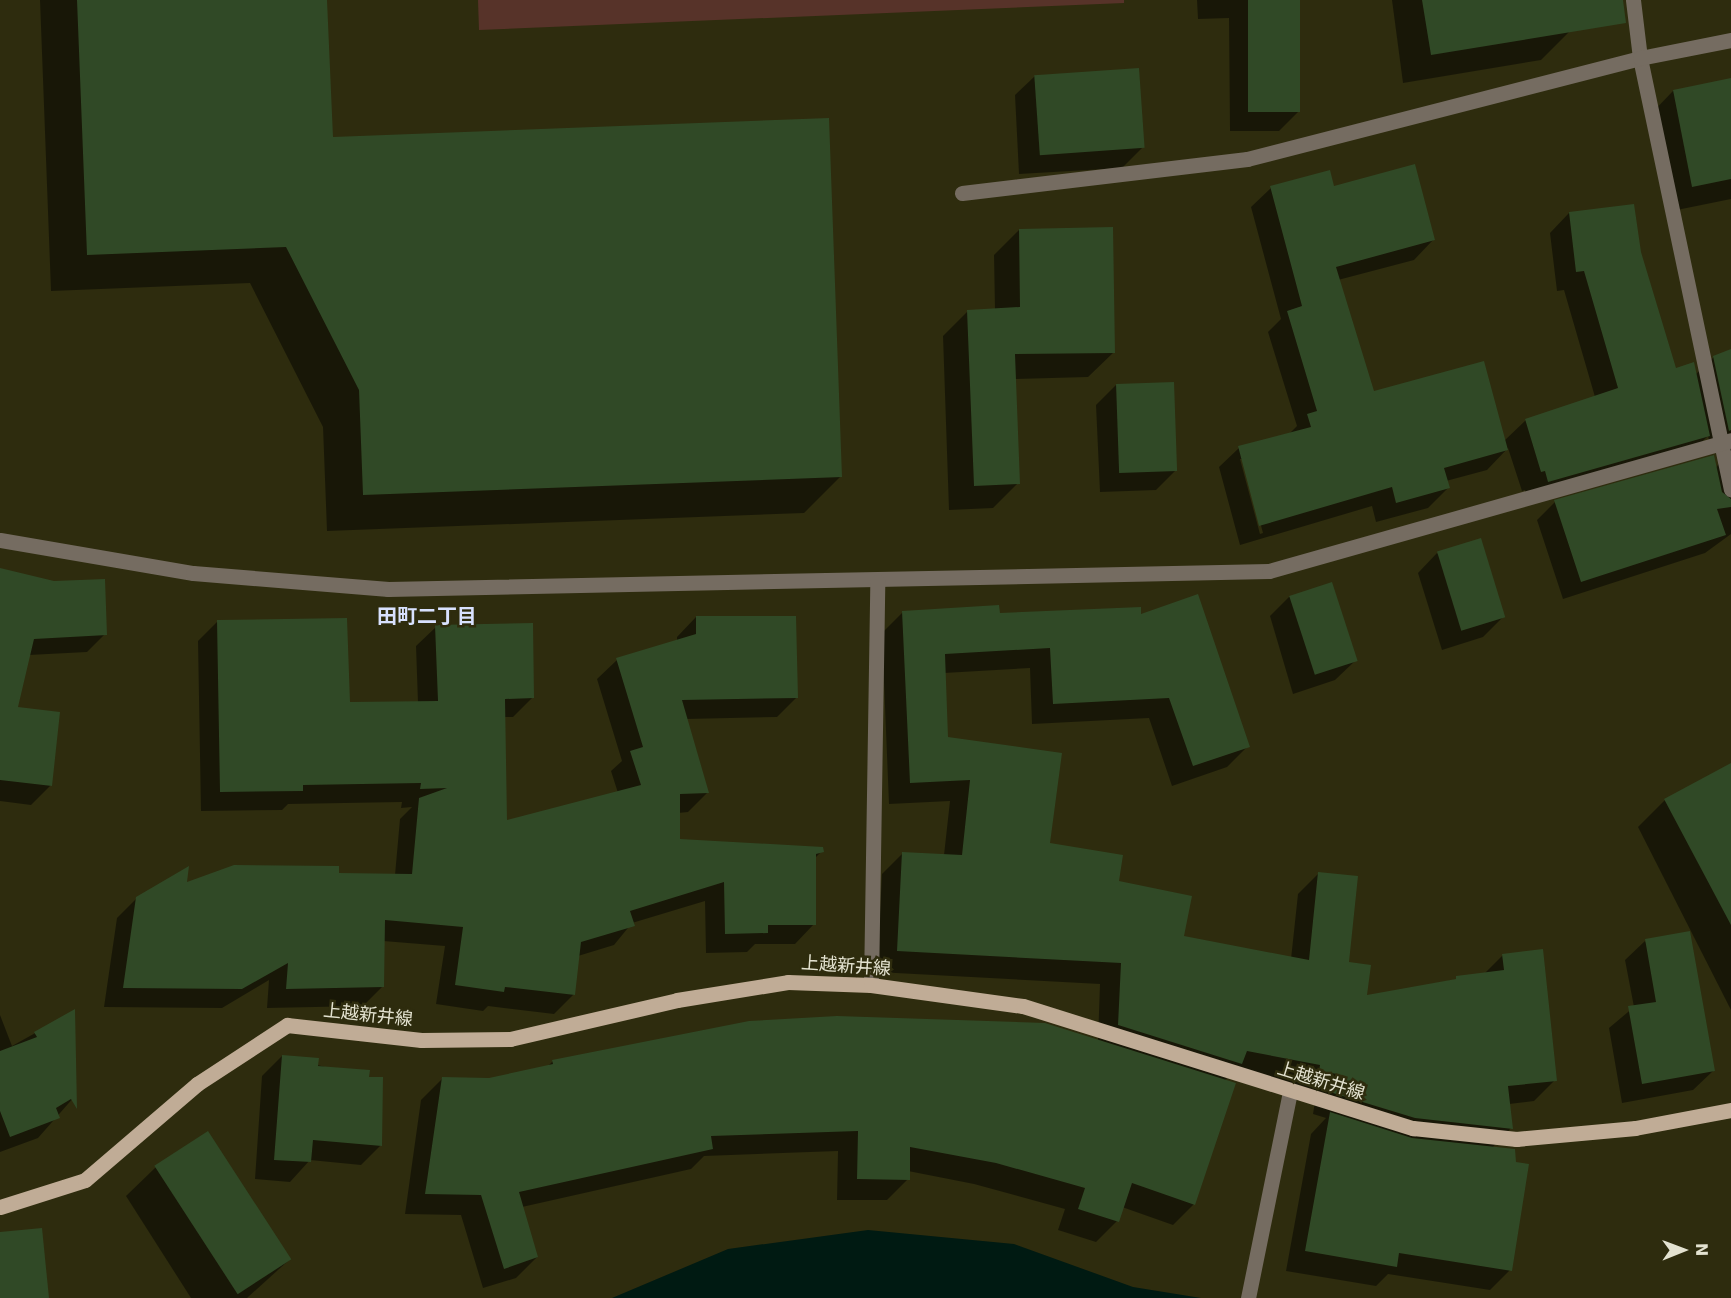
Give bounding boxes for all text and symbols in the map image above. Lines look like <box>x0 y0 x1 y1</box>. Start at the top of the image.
district label: 田町二丁目 <box>377 604 477 628</box>
street label: 上越新井線 <box>800 952 892 980</box>
street label: 上越新井線 <box>322 1000 414 1030</box>
street label: 上越新井線 <box>1275 1058 1367 1104</box>
north arrow <box>1653 1220 1713 1280</box>
text: N <box>1692 1243 1711 1257</box>

